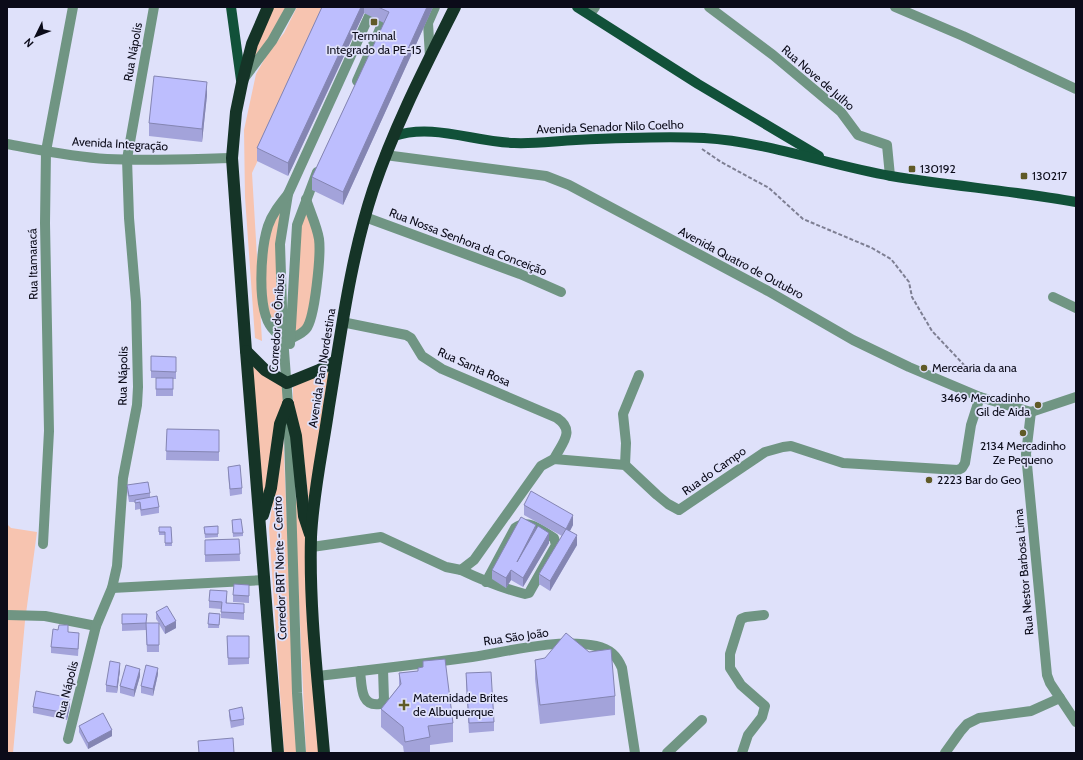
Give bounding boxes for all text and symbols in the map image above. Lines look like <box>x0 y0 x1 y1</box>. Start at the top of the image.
north arrow <box>16 16 56 56</box>
marker: Terminal Integrado da PE-15 <box>369 17 379 27</box>
street label: Rua Nápolis <box>120 21 145 83</box>
place label: Terminal Integrado da PE-15 <box>327 28 421 57</box>
text: N <box>21 35 36 50</box>
street label: Rua Nove de Julho <box>779 42 858 114</box>
street label: Avenida Senador Nilo Coelho <box>536 116 684 137</box>
street label: Avenida Integração <box>72 133 169 154</box>
place label: 130192 <box>920 161 956 176</box>
marker: 130192 <box>907 164 917 174</box>
place label: 130217 <box>1032 168 1067 183</box>
marker: 130217 <box>1019 171 1029 181</box>
street label: Rua Nossa Senhora da Conceição <box>387 204 550 279</box>
street label: Avenida Quatro de Outubro <box>676 223 807 302</box>
street label: Rua Itamaracá <box>24 228 41 300</box>
street label: Corredor de Ônibus <box>266 273 287 373</box>
street label: Avenida Pan Nordestina <box>305 307 338 429</box>
street label: Rua Santa Rosa <box>435 344 513 389</box>
street label: Rua Nápolis <box>114 346 131 406</box>
place label: Mercearia da ana <box>932 360 1017 375</box>
marker: Mercearia da ana <box>919 363 929 373</box>
place label: 3469 Mercadinho Gil de Aida <box>941 390 1030 419</box>
marker: 3469 Mercadinho Gil de Aida <box>1033 400 1043 410</box>
marker: 2134 Mercadinho Ze Pequeno <box>1018 428 1028 438</box>
place label: 2134 Mercadinho Ze Pequeno <box>980 438 1066 467</box>
street label: Rua do Campo <box>679 443 749 498</box>
place label: 2223 Bar do Geo <box>937 472 1022 487</box>
marker: 2223 Bar do Geo <box>924 475 934 485</box>
street label: Corredor BRT Norte - Centro <box>269 495 290 640</box>
street label: Rua Nestor Barbosa Lima <box>1010 508 1036 636</box>
street label: Rua São João <box>482 624 550 649</box>
street label: Rua Nápolis <box>52 659 81 721</box>
place label: Maternidade Brites de Albuquerque <box>413 690 508 719</box>
marker: Maternidade Brites de Albuquerque <box>398 699 410 711</box>

